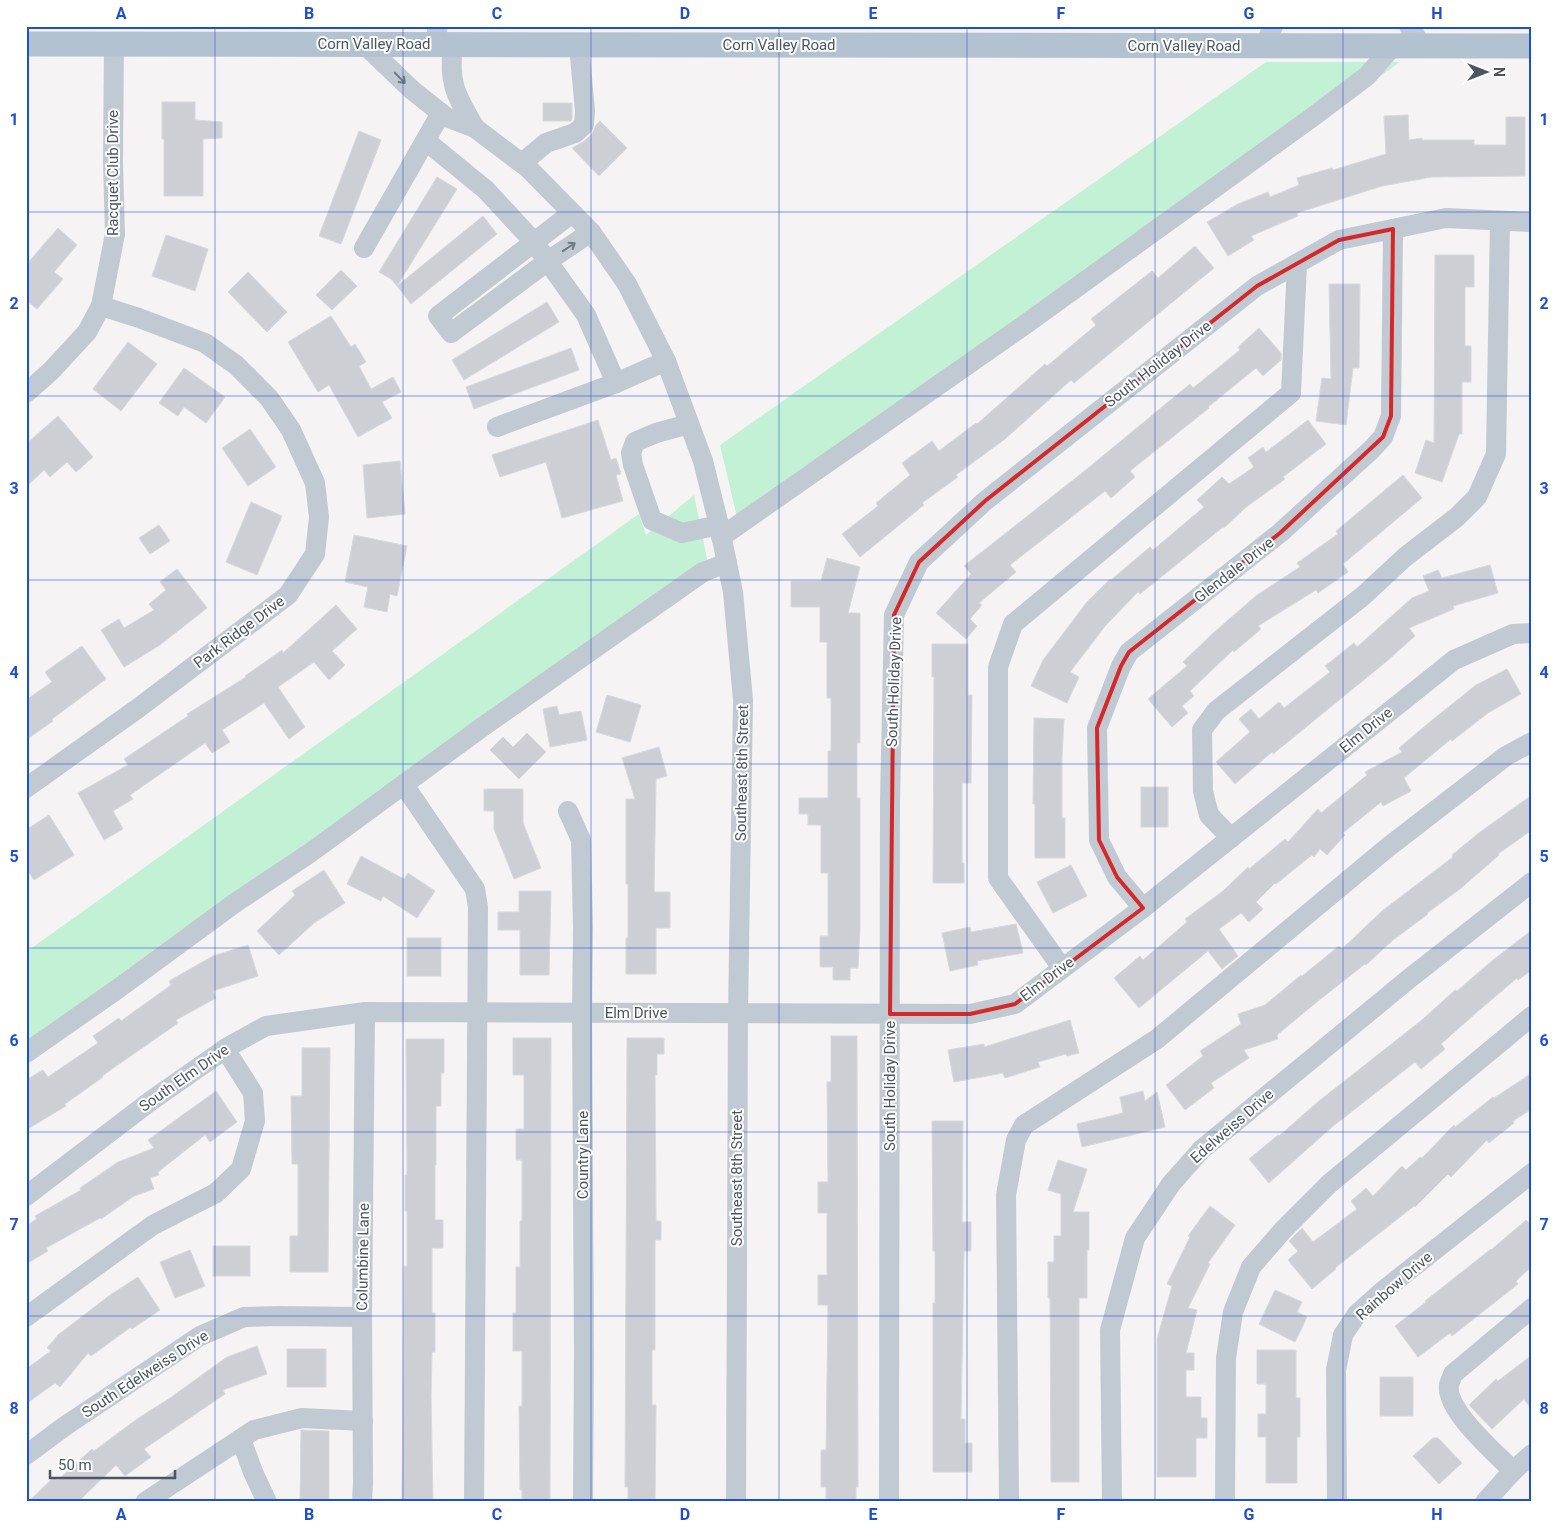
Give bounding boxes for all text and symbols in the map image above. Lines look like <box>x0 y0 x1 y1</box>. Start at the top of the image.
text: A <box>116 4 127 23</box>
text: B <box>304 4 314 23</box>
text: C <box>492 4 502 23</box>
text: D <box>680 4 690 23</box>
text: E <box>869 4 878 23</box>
text: F <box>1057 4 1066 23</box>
text: G <box>1244 4 1255 23</box>
text: H <box>1431 4 1443 23</box>
street label: Corn Valley Road <box>317 35 431 53</box>
street label: Corn Valley Road <box>722 36 836 54</box>
street label: Corn Valley Road <box>1127 37 1241 55</box>
north arrow <box>1460 48 1510 98</box>
text: N <box>1491 67 1507 77</box>
one-way arrow <box>394 71 406 84</box>
text: 1 <box>9 110 19 129</box>
street label: Racquet Club Drive <box>104 110 122 236</box>
text: 1 <box>1539 110 1549 129</box>
one-way arrow <box>562 242 576 252</box>
text: 2 <box>9 294 19 313</box>
text: 2 <box>1539 294 1549 313</box>
street label: South Holiday Drive <box>1101 317 1215 411</box>
text: 3 <box>9 479 19 498</box>
text: 3 <box>1539 479 1549 498</box>
street label: Glendale Drive <box>1191 533 1277 607</box>
street label: Park Ridge Drive <box>190 592 288 672</box>
street label: South Holiday Drive <box>883 617 905 747</box>
text: 4 <box>9 663 19 682</box>
text: 4 <box>1539 663 1549 682</box>
street label: Elm Drive <box>1336 703 1396 757</box>
street label: Southeast 8th Street <box>732 705 752 841</box>
text: 5 <box>9 847 19 866</box>
text: 5 <box>1539 847 1549 866</box>
street label: Elm Drive <box>1017 953 1078 1005</box>
street label: Elm Drive <box>605 1004 667 1022</box>
street label: South Holiday Drive <box>881 1021 899 1151</box>
text: 6 <box>9 1031 19 1050</box>
text: 6 <box>1539 1031 1549 1050</box>
street label: South Elm Drive <box>136 1040 232 1116</box>
street label: Edelweiss Drive <box>1187 1085 1277 1167</box>
street label: Southeast 8th Street <box>728 1110 746 1246</box>
street label: Country Lane <box>574 1111 592 1199</box>
street label: Columbine Lane <box>353 1203 373 1311</box>
text: 7 <box>9 1215 19 1234</box>
text: 7 <box>1539 1215 1549 1234</box>
street label: Rainbow Drive <box>1352 1248 1436 1324</box>
street label: South Edelweiss Drive <box>79 1326 212 1422</box>
text: 8 <box>9 1399 19 1418</box>
text: 8 <box>1539 1399 1549 1418</box>
scale bar <box>50 1448 175 1480</box>
text: 50 m <box>58 1456 92 1474</box>
text: A <box>116 1505 127 1524</box>
text: B <box>304 1505 314 1524</box>
text: C <box>492 1505 502 1524</box>
text: D <box>680 1505 690 1524</box>
text: E <box>869 1505 878 1524</box>
text: F <box>1057 1505 1066 1524</box>
text: G <box>1244 1505 1255 1524</box>
text: H <box>1431 1505 1443 1524</box>

